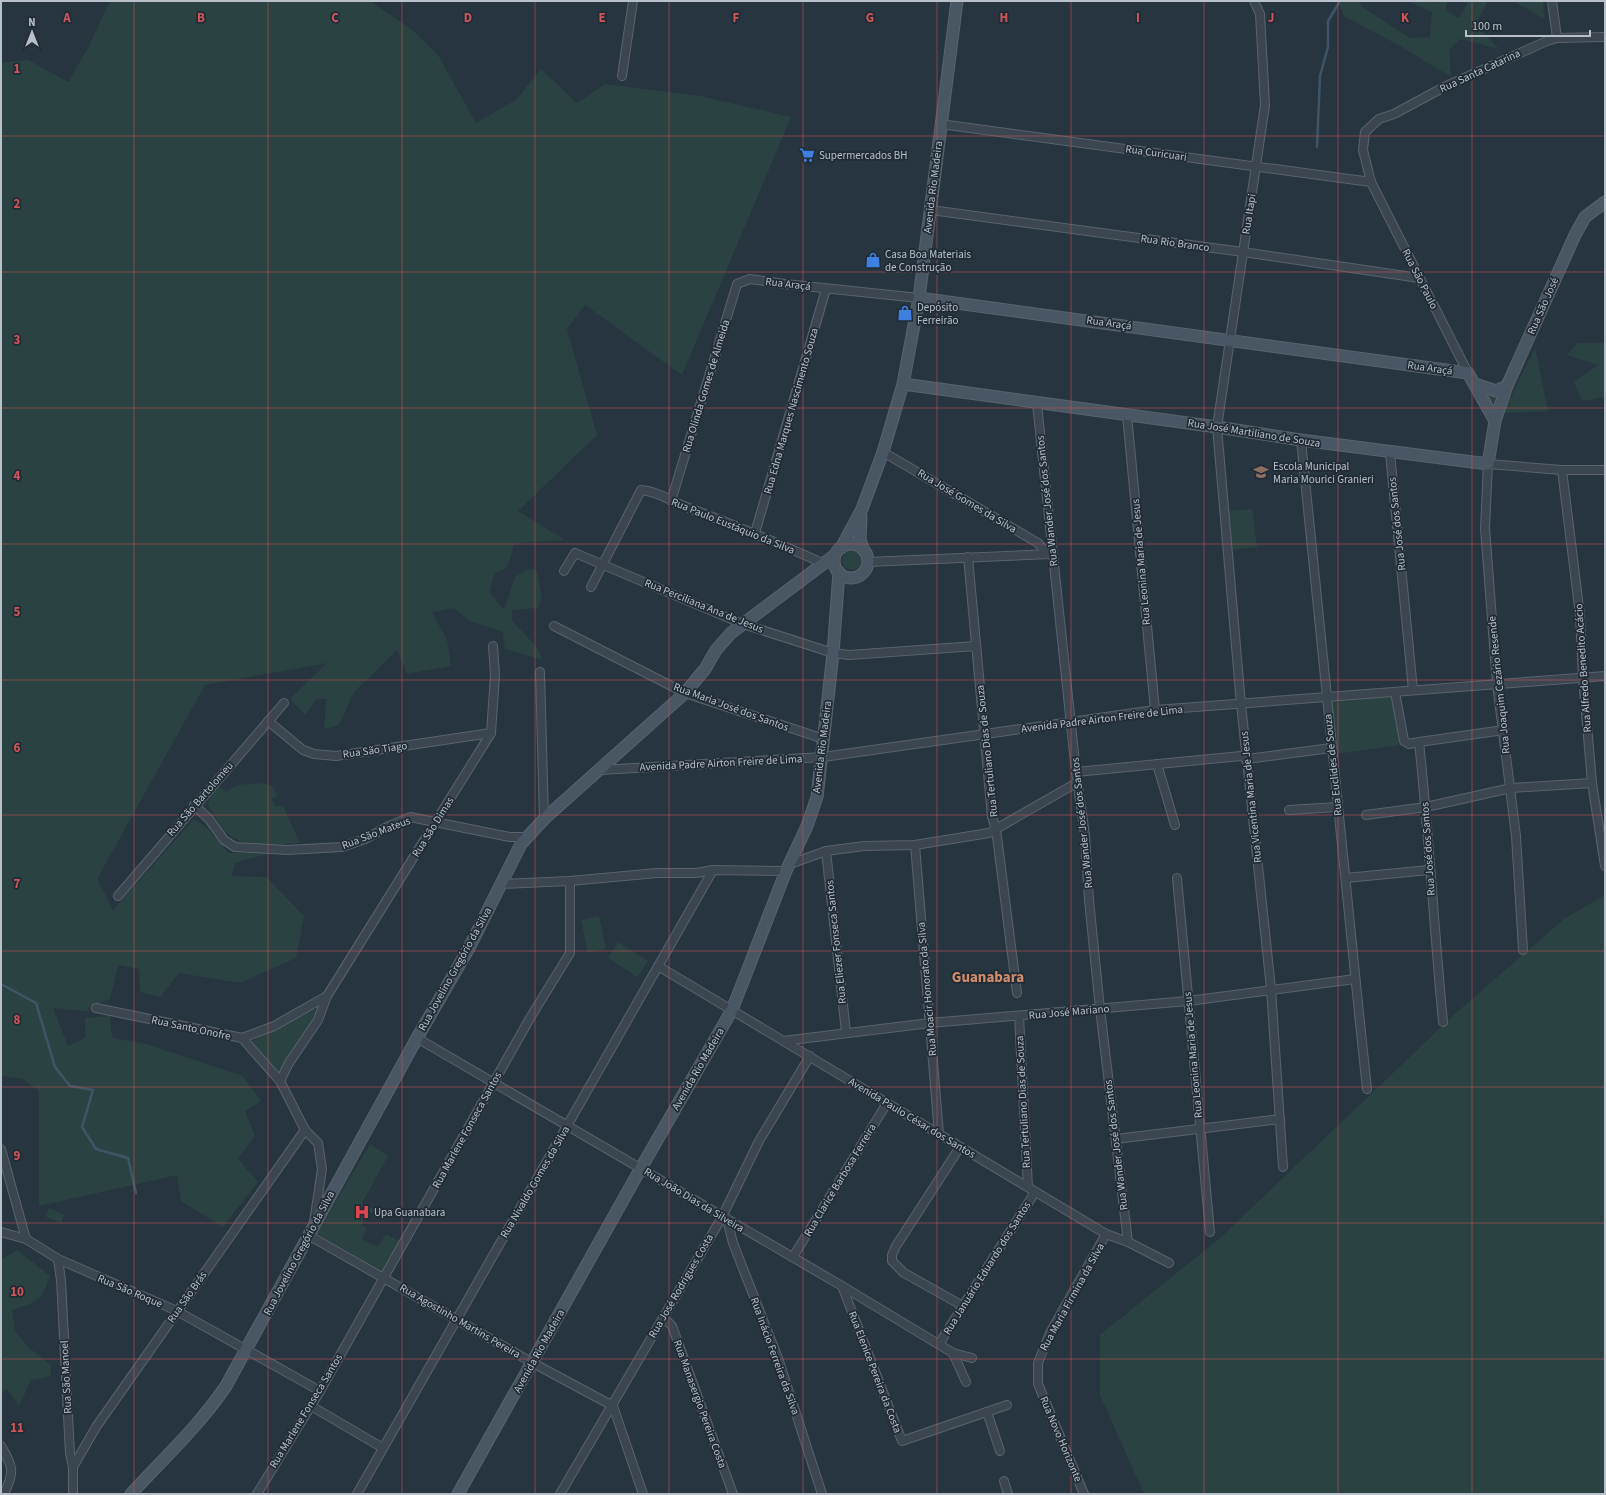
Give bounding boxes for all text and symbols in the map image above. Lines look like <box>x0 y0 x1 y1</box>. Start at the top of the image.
text: A <box>62 9 71 27</box>
text: B <box>197 9 205 27</box>
text: C <box>331 9 339 27</box>
text: D <box>464 9 472 27</box>
text: E <box>598 9 606 27</box>
text: F <box>733 9 740 27</box>
text: G <box>866 9 874 27</box>
text: H <box>1000 9 1008 27</box>
text: I <box>1136 9 1140 27</box>
text: J <box>1268 9 1274 27</box>
text: K <box>1401 9 1410 27</box>
north arrow <box>12 12 52 52</box>
scale bar <box>1466 12 1590 38</box>
text: N <box>28 15 36 30</box>
text: 100 m <box>1472 18 1502 35</box>
street label: Rua Santa Catarina <box>1437 46 1523 96</box>
text: 1 <box>14 60 21 78</box>
street label: Avenida Rio Madeira <box>920 140 946 234</box>
street label: Rua Curicuari <box>1124 141 1188 165</box>
supermarket icon: Supermercados BH <box>798 146 816 164</box>
place label: Supermercados BH <box>819 148 907 163</box>
street label: Rua Itapi <box>1238 193 1260 235</box>
text: 2 <box>14 195 21 213</box>
street label: Rua Rio Branco <box>1140 231 1210 255</box>
street label: Rua São Paulo <box>1398 246 1442 312</box>
place label: Casa Boa Materiais de Construção <box>885 247 971 275</box>
shop icon: Casa Boa Materiais de Construção <box>864 251 882 269</box>
street label: Rua Araçá <box>764 274 812 294</box>
street label: Rua São José <box>1524 275 1562 337</box>
place label: Depósito Ferreirão <box>917 300 959 328</box>
shop icon: Depósito Ferreirão <box>896 304 914 322</box>
street label: Rua Araçá <box>1085 312 1133 334</box>
street label: Rua Olinda Gomes de Almeida <box>679 318 733 454</box>
street label: Rua Edna Marques Nascimento Souza <box>760 326 822 496</box>
text: 3 <box>14 331 21 349</box>
street label: Rua Araçá <box>1406 357 1454 379</box>
street label: Rua José Martiliano de Souza <box>1187 415 1321 451</box>
street label: Rua Wander José dos Santos <box>1033 434 1061 567</box>
place label: Escola Municipal Maria Mourici Granieri <box>1273 459 1374 487</box>
school or university icon: Escola Municipal Maria Mourici Granieri <box>1252 463 1270 481</box>
street label: Rua José Gomes da Silva <box>915 465 1019 537</box>
text: 4 <box>14 467 21 485</box>
street label: Rua José dos Santos <box>1385 476 1409 571</box>
street label: Rua Paulo Eustáquio da Silva <box>669 494 797 558</box>
street label: Rua Leonina Maria de Jesus <box>1128 498 1154 626</box>
street label: Rua Perciliana Ana de Jesus <box>642 575 766 637</box>
text: 5 <box>14 603 21 621</box>
street label: Rua Alfredo Benedito Acácio <box>1571 603 1595 733</box>
street label: Rua Joaquim Cezário Resende <box>1484 615 1514 755</box>
street label: Rua Maria José dos Santos <box>671 679 791 735</box>
street label: Rua Tertuliano Dias de Souza <box>973 684 1001 818</box>
street label: Avenida Rio Madeira <box>809 700 835 794</box>
street label: Avenida Padre Airton Freire de Lima <box>1020 702 1184 736</box>
street label: Rua Euclides de Souza <box>1320 713 1346 817</box>
street label: Rua Vicentina Maria de Jesus <box>1237 730 1265 864</box>
street label: Rua São Tiago <box>342 738 408 762</box>
text: 6 <box>14 739 21 757</box>
street label: Avenida Padre Airton Freire de Lima <box>639 751 803 775</box>
street label: Rua Wander José dos Santos <box>1068 756 1096 889</box>
street label: Rua São Bartolomeu <box>163 759 237 839</box>
street label: Rua São Dimas <box>409 794 458 860</box>
street label: Rua José dos Santos <box>1417 801 1439 896</box>
street label: Rua São Mateus <box>339 813 413 853</box>
text: 7 <box>14 875 21 893</box>
street label: Rua Eliezer Fonseca Santos <box>822 879 850 1005</box>
street label: Rua Jovelino Gregório da Silva <box>415 905 495 1033</box>
street label: Rua Moacir Honorato da Silva <box>914 921 940 1057</box>
district label: Guanabara <box>952 967 1024 988</box>
street label: Rua Leonina Maria de Jesus <box>1180 991 1206 1119</box>
street label: Rua José Mariano <box>1028 1001 1110 1023</box>
text: 8 <box>14 1011 21 1029</box>
street label: Rua Santo Onofre <box>150 1012 233 1044</box>
street label: Avenida Rio Madeira <box>668 1025 728 1113</box>
street label: Rua Tertuliano Dias de Souza <box>1012 1035 1034 1169</box>
street label: Rua Marlene Fonseca Santos <box>429 1069 505 1191</box>
street label: Avenida Paulo César dos Santos <box>846 1074 979 1162</box>
street label: Rua Wander José dos Santos <box>1100 1078 1131 1211</box>
street label: Rua Clarice Barbosa Ferreira <box>800 1121 880 1239</box>
street label: Rua Nivaldo Gomes da Silva <box>497 1123 573 1241</box>
text: 9 <box>14 1147 21 1165</box>
street label: Rua João Dias da Silveira <box>641 1164 747 1236</box>
street label: Rua Jovelino Gregório da Silva <box>260 1188 338 1318</box>
street label: Rua Januário Eduardo dos Santos <box>940 1198 1035 1338</box>
hospital icon: Upa Guanabara <box>353 1203 371 1221</box>
place label: Upa Guanabara <box>374 1205 445 1220</box>
street label: Rua José Rodrigues Costa <box>645 1231 717 1341</box>
street label: Rua Maria Firmina da Silva <box>1036 1240 1108 1354</box>
street label: Rua São Brás <box>164 1268 211 1326</box>
street label: Rua São Roque <box>95 1271 165 1312</box>
street label: Rua Agostinho Martins Pereira <box>397 1280 523 1362</box>
text: 10 <box>10 1283 24 1301</box>
street label: Rua Inácio Ferreira da Silva <box>747 1295 803 1417</box>
street label: Avenida Rio Madeira <box>510 1307 568 1395</box>
street label: Rua Elenice Pereira da Costa <box>845 1309 905 1435</box>
street label: Rua Manasergio Pereira Costa <box>670 1338 730 1470</box>
street label: Rua São Manoel <box>57 1340 75 1414</box>
street label: Rua Marlene Fonseca Santos <box>266 1351 346 1471</box>
street label: Rua Novo Horizonte <box>1036 1394 1086 1485</box>
text: 11 <box>10 1419 24 1437</box>

